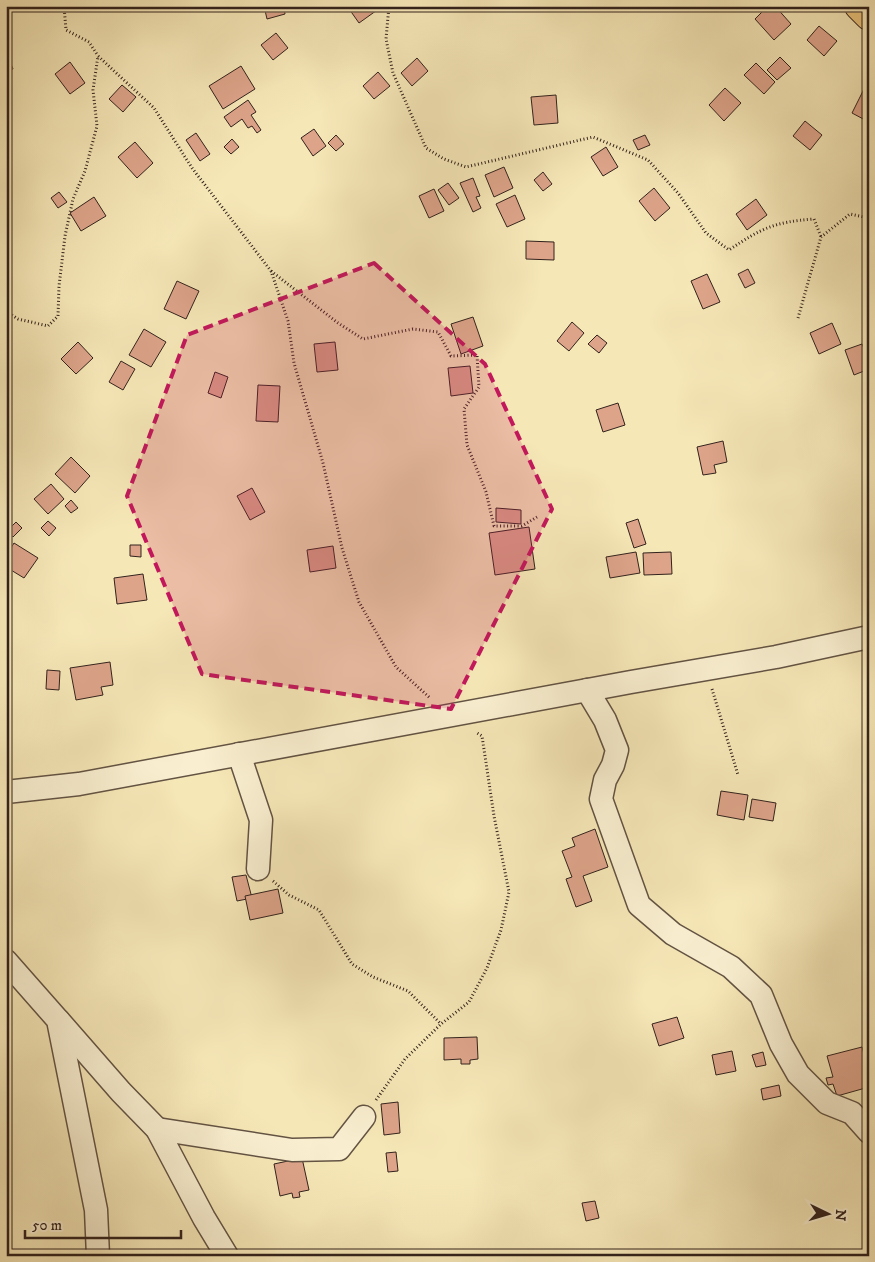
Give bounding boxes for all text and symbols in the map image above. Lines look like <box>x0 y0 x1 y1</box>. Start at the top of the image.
north arrow <box>802 1190 852 1240</box>
scale bar <box>25 1207 181 1239</box>
text: N <box>830 1209 849 1222</box>
text: 50 m <box>32 1216 62 1235</box>

